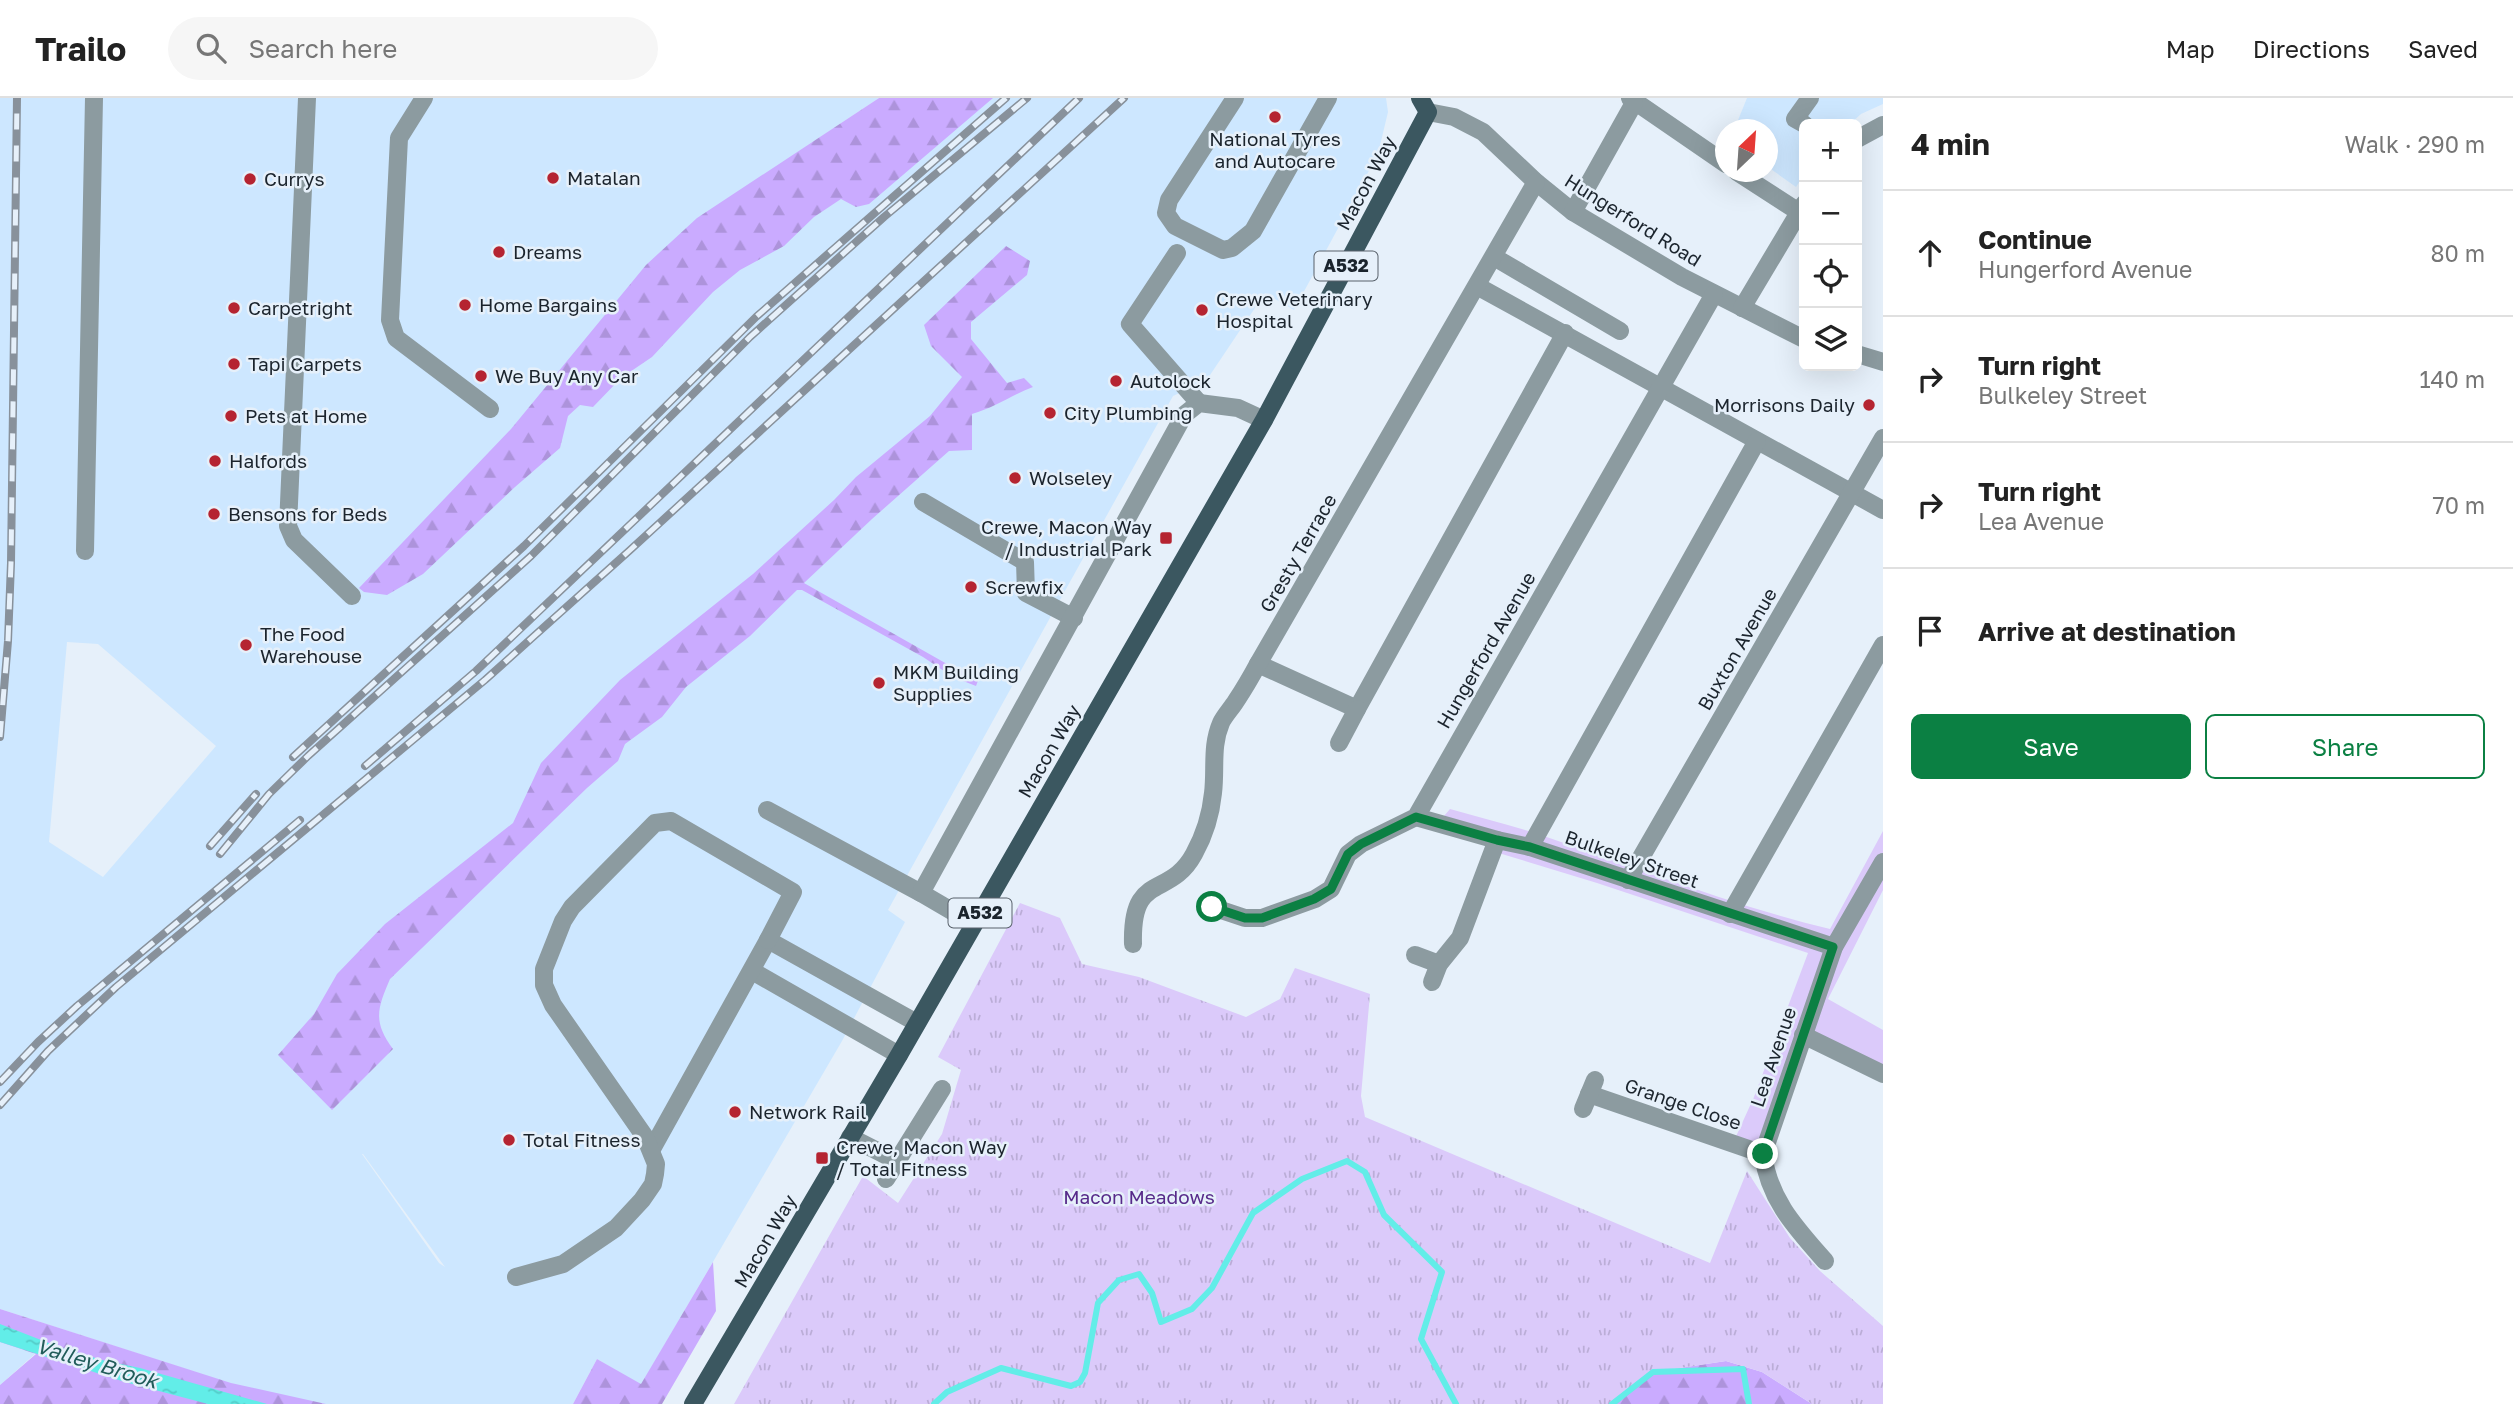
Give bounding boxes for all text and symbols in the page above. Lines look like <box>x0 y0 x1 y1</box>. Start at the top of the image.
search box <box>168 17 658 80</box>
text: Trailo <box>35 29 126 68</box>
icon: search <box>192 29 230 67</box>
text: Search here <box>248 33 397 64</box>
text: Map <box>2166 34 2215 63</box>
text: Directions <box>2253 34 2370 63</box>
text: Saved <box>2408 34 2478 63</box>
marker: National Tyres and Autocare <box>1267 109 1283 125</box>
north arrow <box>1715 119 1778 182</box>
map controls <box>1799 119 1862 371</box>
button: + <box>1799 119 1862 182</box>
text: 4 min <box>1911 126 1990 162</box>
place label: National Tyres and Autocare <box>1209 127 1341 172</box>
text: Walk · 290 m <box>2344 130 2485 158</box>
street label: Macon Way <box>1331 131 1400 234</box>
place label: Matalan <box>567 166 641 189</box>
place label: Currys <box>264 167 325 190</box>
street label: Hungerford Road <box>1561 168 1706 271</box>
marker: Matalan <box>545 170 561 186</box>
marker: Currys <box>242 171 258 187</box>
button: − <box>1799 182 1862 245</box>
text: Continue <box>1978 224 2092 255</box>
icon: ahead <box>1911 234 1949 272</box>
text: 80 m <box>2431 239 2485 267</box>
place label: Dreams <box>513 240 582 263</box>
marker: Dreams <box>491 244 507 260</box>
button: locate <box>1799 245 1862 308</box>
road number: A532 <box>1314 252 1378 280</box>
text: Hungerford Avenue <box>1978 255 2192 283</box>
place label: Crewe Veterinary Hospital <box>1216 287 1373 332</box>
place label: Home Bargains <box>479 293 617 316</box>
place label: Carpetright <box>248 296 353 319</box>
marker: Home Bargains <box>457 297 473 313</box>
marker: Carpetright <box>226 300 242 316</box>
marker: Crewe Veterinary Hospital <box>1194 302 1210 318</box>
button: layers <box>1799 308 1862 371</box>
text: Turn right <box>1978 350 2101 381</box>
place label: Tapi Carpets <box>248 352 362 375</box>
marker: Tapi Carpets <box>226 356 242 372</box>
icon: right <box>1911 360 1949 398</box>
place label: We Buy Any Car <box>495 364 639 387</box>
text: 140 m <box>2419 365 2485 393</box>
marker: We Buy Any Car <box>473 368 489 384</box>
place label: Autolock <box>1130 369 1211 392</box>
marker: Autolock <box>1108 373 1124 389</box>
text: Bulkeley Street <box>1978 381 2147 409</box>
place label: Morrisons Daily <box>1714 393 1855 416</box>
marker: Morrisons Daily <box>1861 397 1877 413</box>
place label: City Plumbing <box>1064 401 1192 424</box>
place label: Pets at Home <box>245 404 367 427</box>
marker: City Plumbing <box>1042 405 1058 421</box>
marker: Pets at Home <box>223 408 239 424</box>
place label: Halfords <box>229 449 307 472</box>
marker: Halfords <box>207 453 223 469</box>
place label: Wolseley <box>1029 466 1113 489</box>
marker: Wolseley <box>1007 470 1023 486</box>
text: Turn right <box>1978 476 2101 507</box>
icon: right <box>1911 486 1949 524</box>
street label: Gresty Terrace <box>1254 489 1341 616</box>
text: 70 m <box>2432 491 2485 519</box>
place label: Bensons for Beds <box>228 502 387 525</box>
marker: Bensons for Beds <box>206 506 222 522</box>
text: Lea Avenue <box>1978 507 2104 535</box>
place label: Crewe, Macon Way / Industrial Park <box>981 515 1152 560</box>
marker: Crewe, Macon Way / Industrial Park <box>1158 530 1174 546</box>
street label: Hungerford Avenue <box>1431 567 1540 732</box>
place label: Screwfix <box>985 575 1064 598</box>
marker: Screwfix <box>963 579 979 595</box>
street label: Buxton Avenue <box>1692 583 1781 714</box>
icon: arrive <box>1911 612 1949 650</box>
text: Arrive at destination <box>1978 616 2236 647</box>
place label: The Food Warehouse <box>260 622 362 667</box>
marker: The Food Warehouse <box>238 637 254 653</box>
place label: MKM Building Supplies <box>893 660 1019 705</box>
marker: MKM Building Supplies <box>871 675 887 691</box>
street label: Macon Way <box>1013 700 1085 801</box>
button: Save <box>1911 714 2191 779</box>
button: Share <box>2205 714 2485 779</box>
street label: Bulkeley Street <box>1562 825 1702 892</box>
route start <box>1196 891 1227 922</box>
road number: A532 <box>948 898 1012 928</box>
street label: Lea Avenue <box>1745 1004 1800 1110</box>
street label: Grange Close <box>1622 1073 1744 1134</box>
place label: Network Rail <box>749 1100 866 1123</box>
marker: Network Rail <box>727 1104 743 1120</box>
place label: Total Fitness <box>523 1128 640 1151</box>
marker: Total Fitness <box>501 1132 517 1148</box>
place label: Crewe, Macon Way / Total Fitness <box>836 1135 1007 1180</box>
route end <box>1747 1138 1778 1169</box>
marker: Crewe, Macon Way / Total Fitness <box>814 1150 830 1166</box>
park label: Macon Meadows <box>1063 1185 1215 1208</box>
street label: Macon Way <box>729 1190 801 1291</box>
water label: Valley Brook <box>33 1332 163 1394</box>

